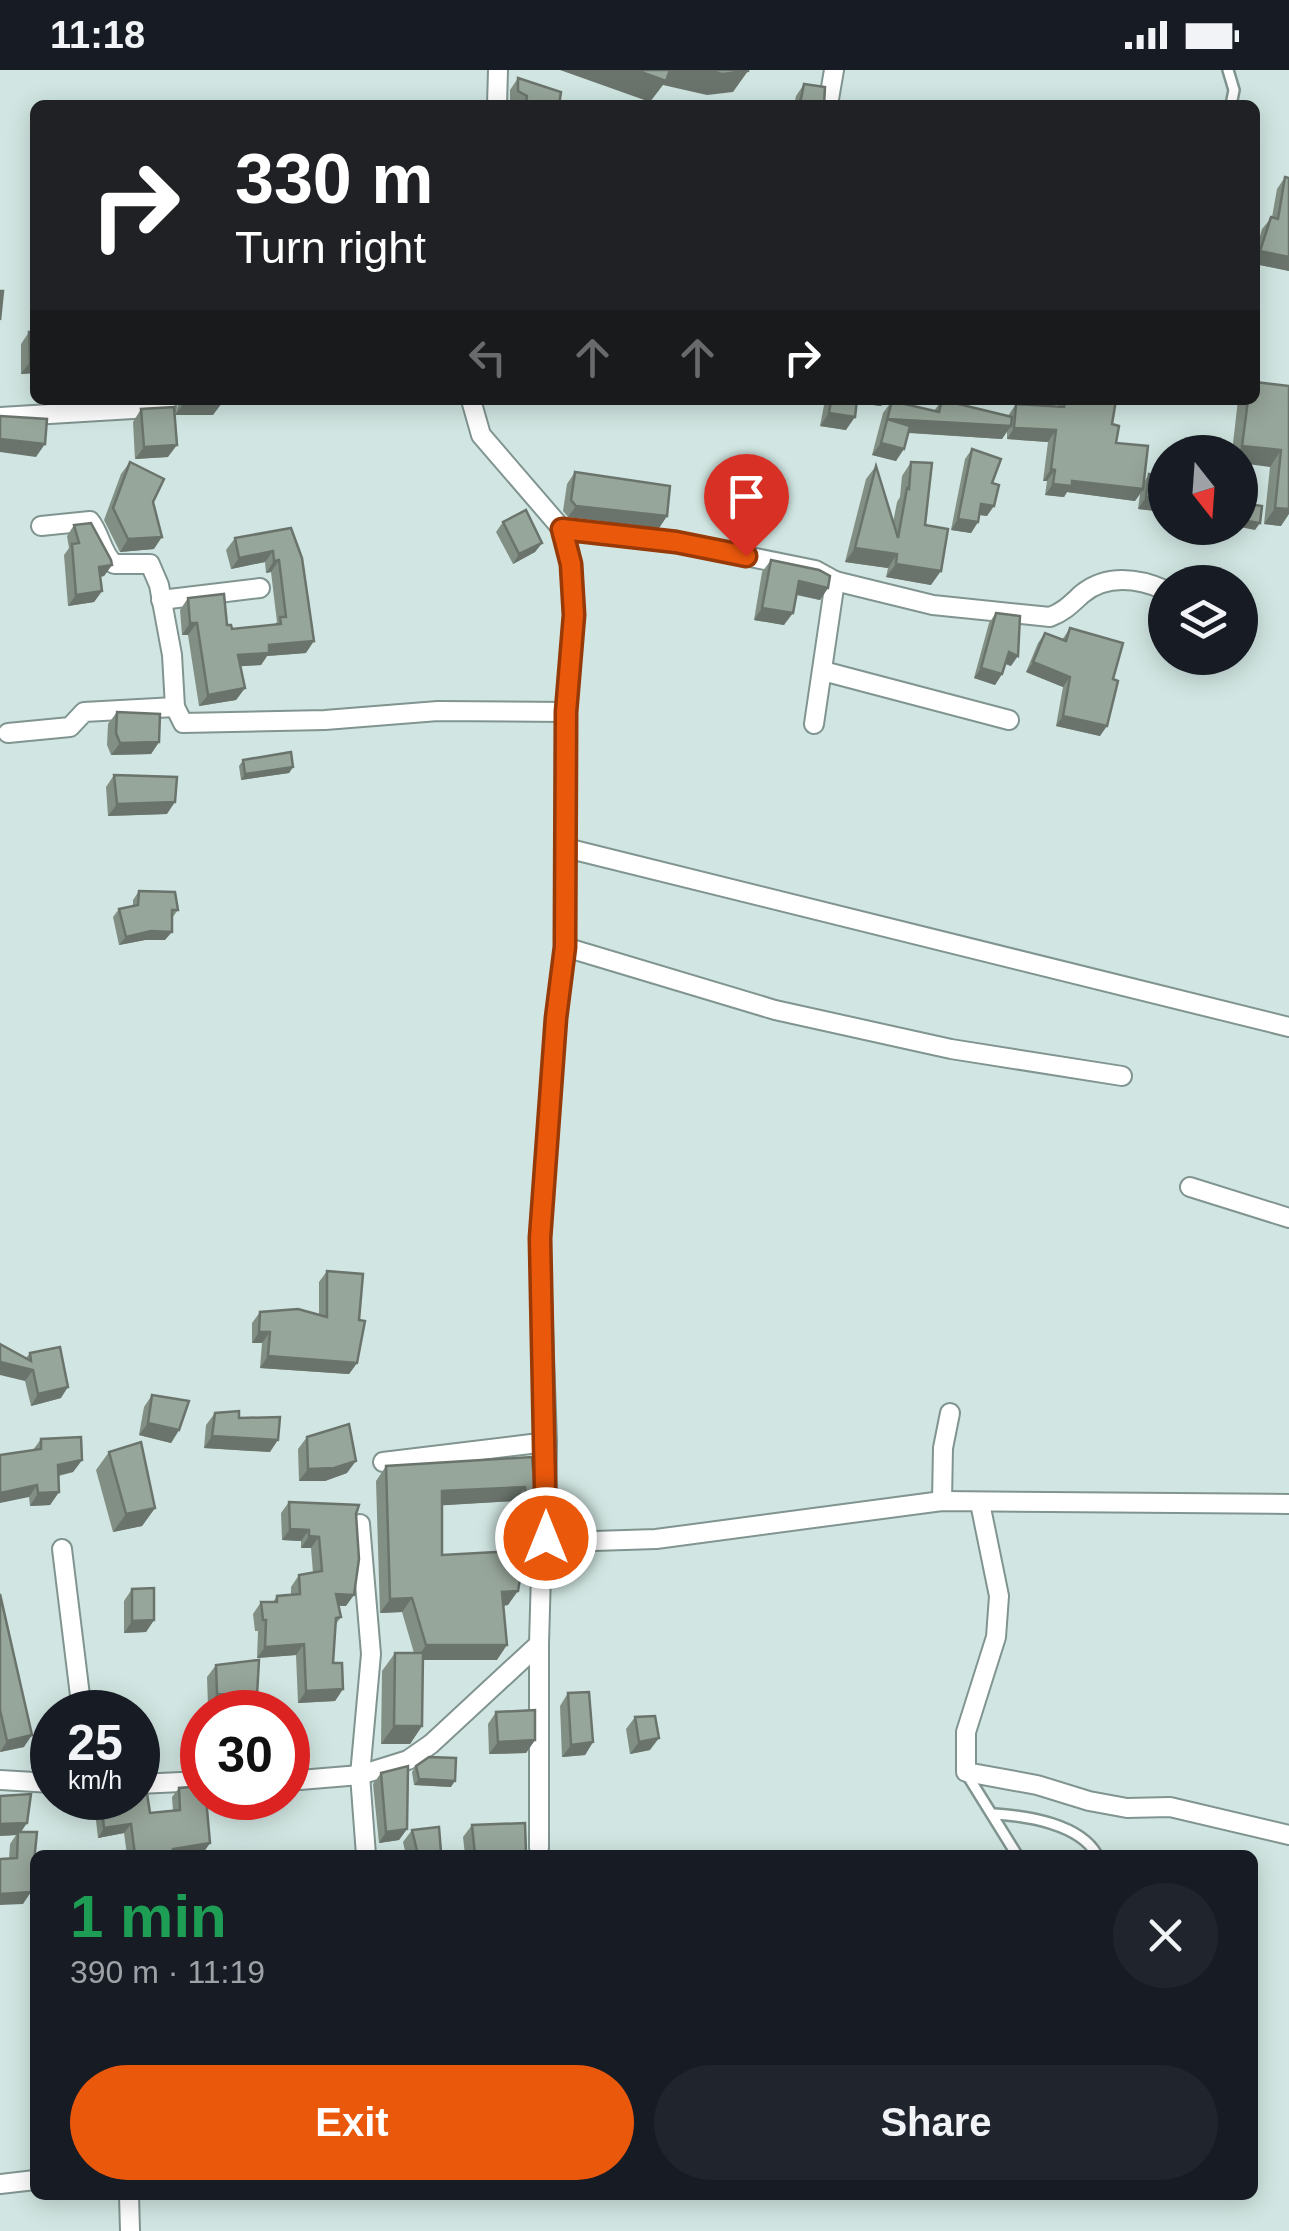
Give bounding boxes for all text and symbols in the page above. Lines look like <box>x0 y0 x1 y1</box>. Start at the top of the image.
text: 11:18 <box>50 14 145 56</box>
icon: right <box>70 140 200 270</box>
text: 330 m <box>235 140 433 218</box>
text: Turn right <box>235 222 426 273</box>
icon: left <box>460 330 515 385</box>
icon: ahead <box>565 330 620 385</box>
icon: ahead <box>670 330 725 385</box>
icon: right <box>775 330 830 385</box>
north arrow <box>1148 435 1258 545</box>
map controls <box>1148 435 1258 675</box>
pin <box>704 454 789 557</box>
icon: arrive <box>719 469 774 524</box>
button: layers <box>1148 565 1258 675</box>
position arrow <box>494 1486 598 1590</box>
speed limit sign: 30 <box>180 1690 310 1820</box>
text: 25 <box>67 1715 123 1771</box>
text: km/h <box>68 1766 122 1794</box>
text: 1 min <box>70 1883 227 1950</box>
button: close <box>1113 1883 1218 1988</box>
text: 390 m · 11:19 <box>70 1954 265 1990</box>
button: Exit <box>70 2065 634 2180</box>
button: Share <box>654 2065 1218 2180</box>

